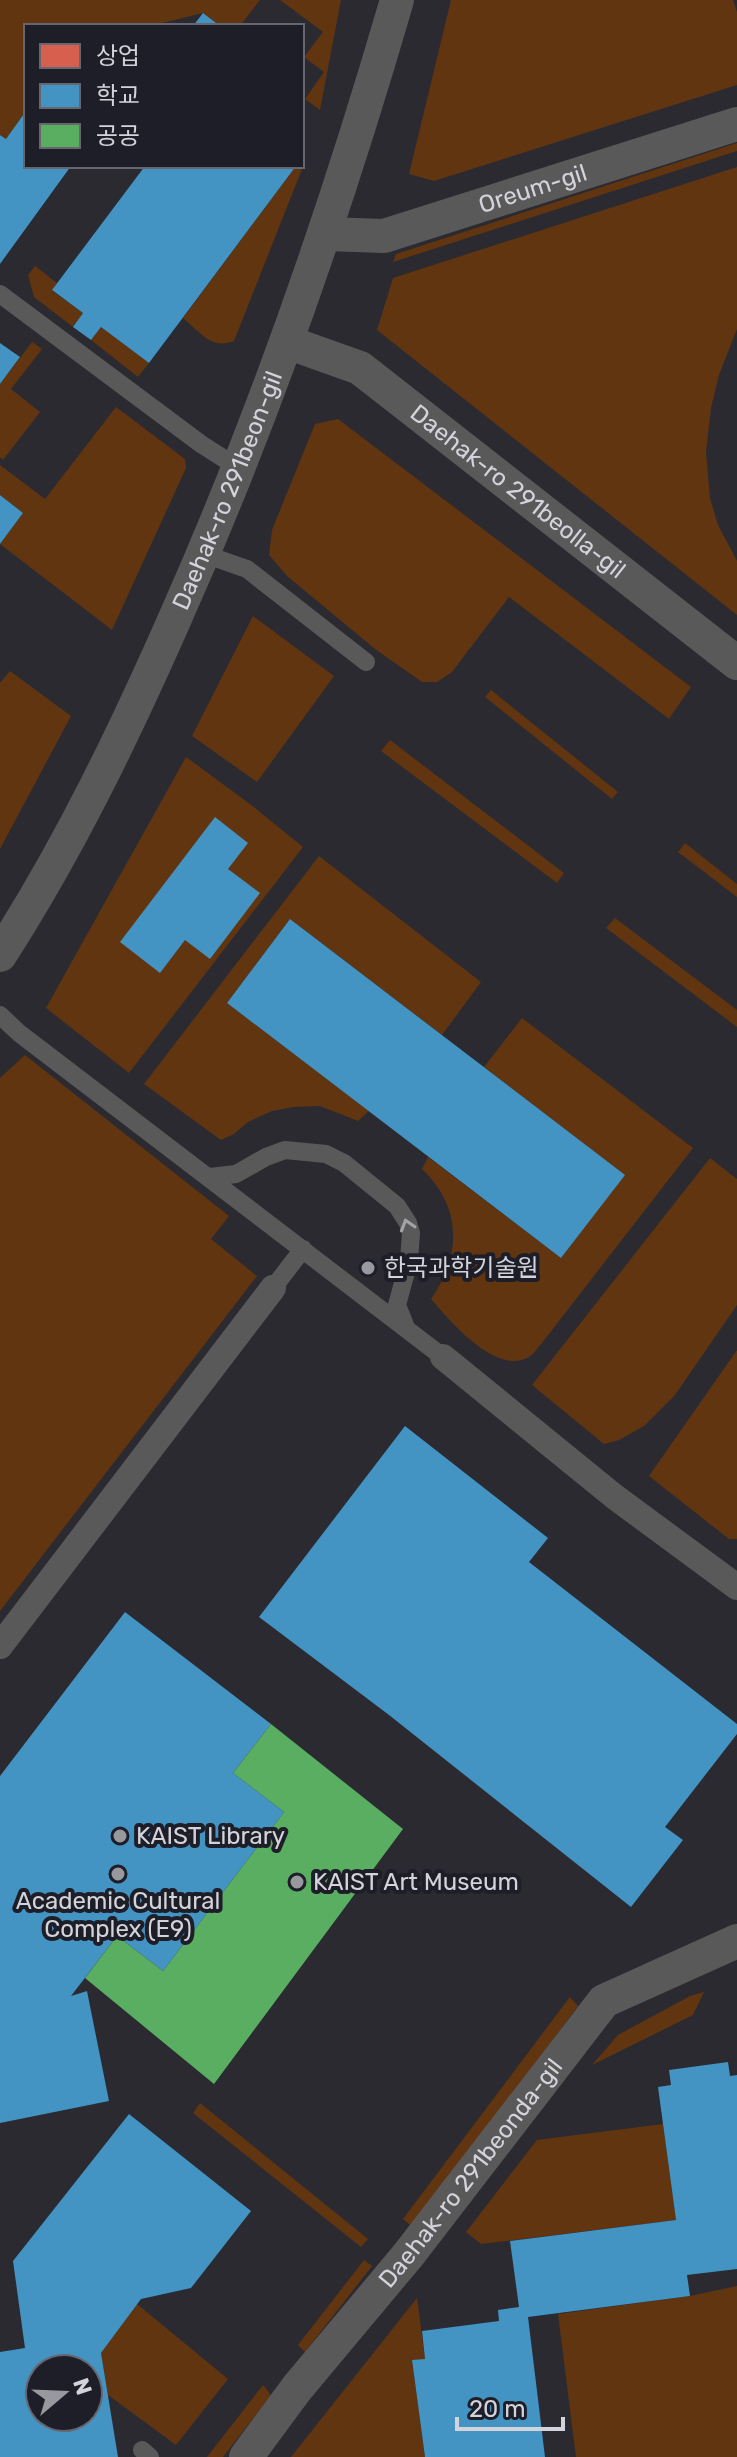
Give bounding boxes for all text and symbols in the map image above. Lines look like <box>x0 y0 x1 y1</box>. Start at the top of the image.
legend <box>24 24 304 168</box>
text: 상업 <box>96 42 140 70</box>
text: 학교 <box>96 82 140 110</box>
text: 공공 <box>96 122 140 150</box>
street label: Oreum-gil <box>475 159 590 219</box>
street label: Daehak-ro 291beon-gil <box>167 367 288 614</box>
street label: Daehak-ro 291beolla-gil <box>405 399 631 584</box>
one-way arrow <box>400 1219 416 1232</box>
place label: 한국과학기술원 <box>384 1254 539 1282</box>
marker: 한국과학기술원 <box>359 1259 377 1277</box>
place label: KAIST Library <box>136 1822 285 1850</box>
marker: KAIST Library <box>111 1827 129 1845</box>
marker: Academic Cultural Complex (E9) <box>109 1865 127 1883</box>
place label: KAIST Art Museum <box>313 1868 519 1896</box>
marker: KAIST Art Museum <box>288 1873 306 1891</box>
place label: Academic Cultural Complex (E9) <box>16 1887 220 1943</box>
street label: Daehak-ro 291beonda-gil <box>373 2053 568 2293</box>
north arrow <box>24 2353 104 2433</box>
text: N <box>67 2375 98 2399</box>
scale bar <box>457 2381 563 2431</box>
text: 20 m <box>469 2395 526 2423</box>

